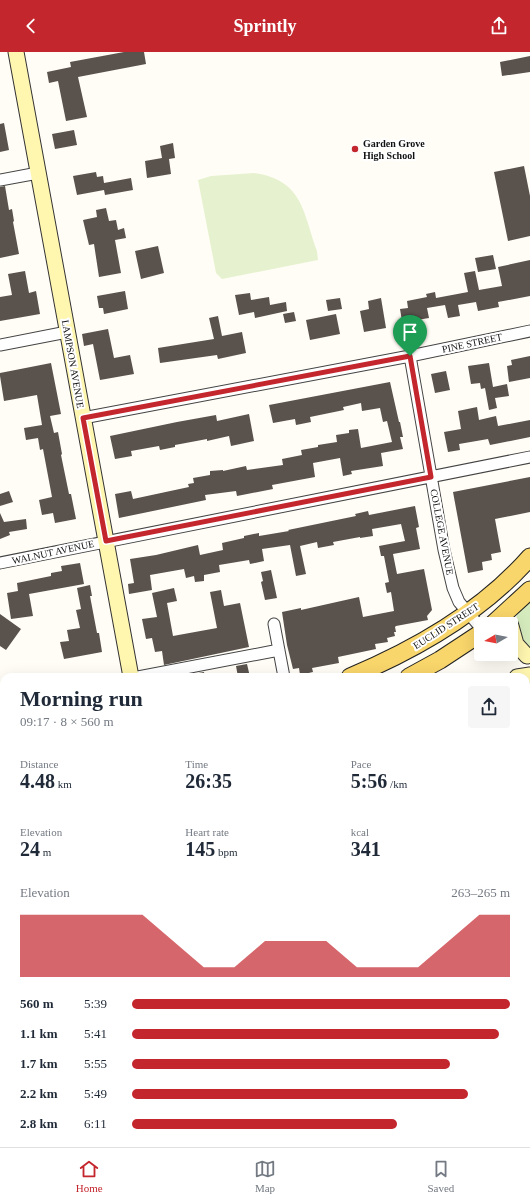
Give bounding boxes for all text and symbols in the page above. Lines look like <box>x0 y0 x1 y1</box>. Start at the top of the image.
icon: back <box>20 15 42 37</box>
icon: share <box>488 15 510 37</box>
text: Sprintly <box>233 16 297 36</box>
place label: Garden Grove High School <box>363 138 425 161</box>
marker: Garden Grove High School <box>350 144 360 154</box>
pin <box>393 315 427 356</box>
street label: LAMPSON AVENUE <box>60 319 86 409</box>
icon: arrive <box>399 321 421 343</box>
street label: PINE STREET <box>441 331 503 355</box>
street label: COLLEGE AVENUE <box>428 488 456 576</box>
street label: WALNUT AVENUE <box>11 538 95 566</box>
street label: EUCLID STREET <box>411 601 481 651</box>
north arrow <box>474 617 518 661</box>
map controls <box>474 617 518 661</box>
text: Morning run <box>20 686 143 711</box>
button: share <box>468 686 510 728</box>
text: 09:17 · 8 × 560 m <box>20 714 114 729</box>
text: Distance <box>20 758 58 770</box>
text: Time <box>185 758 208 770</box>
text: Pace <box>351 758 371 770</box>
text: 4.48 <box>20 770 55 792</box>
text: 26:35 <box>185 770 232 792</box>
text: 5:56 <box>351 770 387 792</box>
text: km <box>55 778 72 790</box>
text: /km <box>387 778 407 790</box>
text: Elevation <box>20 826 62 838</box>
text: Heart rate <box>185 826 229 838</box>
text: kcal <box>351 826 369 838</box>
text: 24 <box>20 838 40 860</box>
text: 145 <box>185 838 215 860</box>
text: 341 <box>351 838 381 860</box>
text: m <box>40 846 51 858</box>
text: bpm <box>215 846 238 858</box>
text: Elevation <box>20 885 70 900</box>
text: 263–265 m <box>451 885 510 900</box>
text: 560 m <box>20 996 54 1011</box>
text: 5:39 <box>84 996 107 1011</box>
text: 1.1 km <box>20 1026 58 1041</box>
text: 5:41 <box>84 1026 107 1041</box>
text: 1.7 km <box>20 1056 58 1071</box>
text: 5:55 <box>84 1056 107 1071</box>
text: 2.2 km <box>20 1086 58 1101</box>
text: 5:49 <box>84 1086 107 1101</box>
text: 2.8 km <box>20 1116 58 1131</box>
text: 6:11 <box>84 1116 107 1131</box>
tab: Home <box>76 1158 103 1194</box>
tab: Map <box>254 1158 276 1194</box>
tab: Saved <box>427 1158 454 1194</box>

